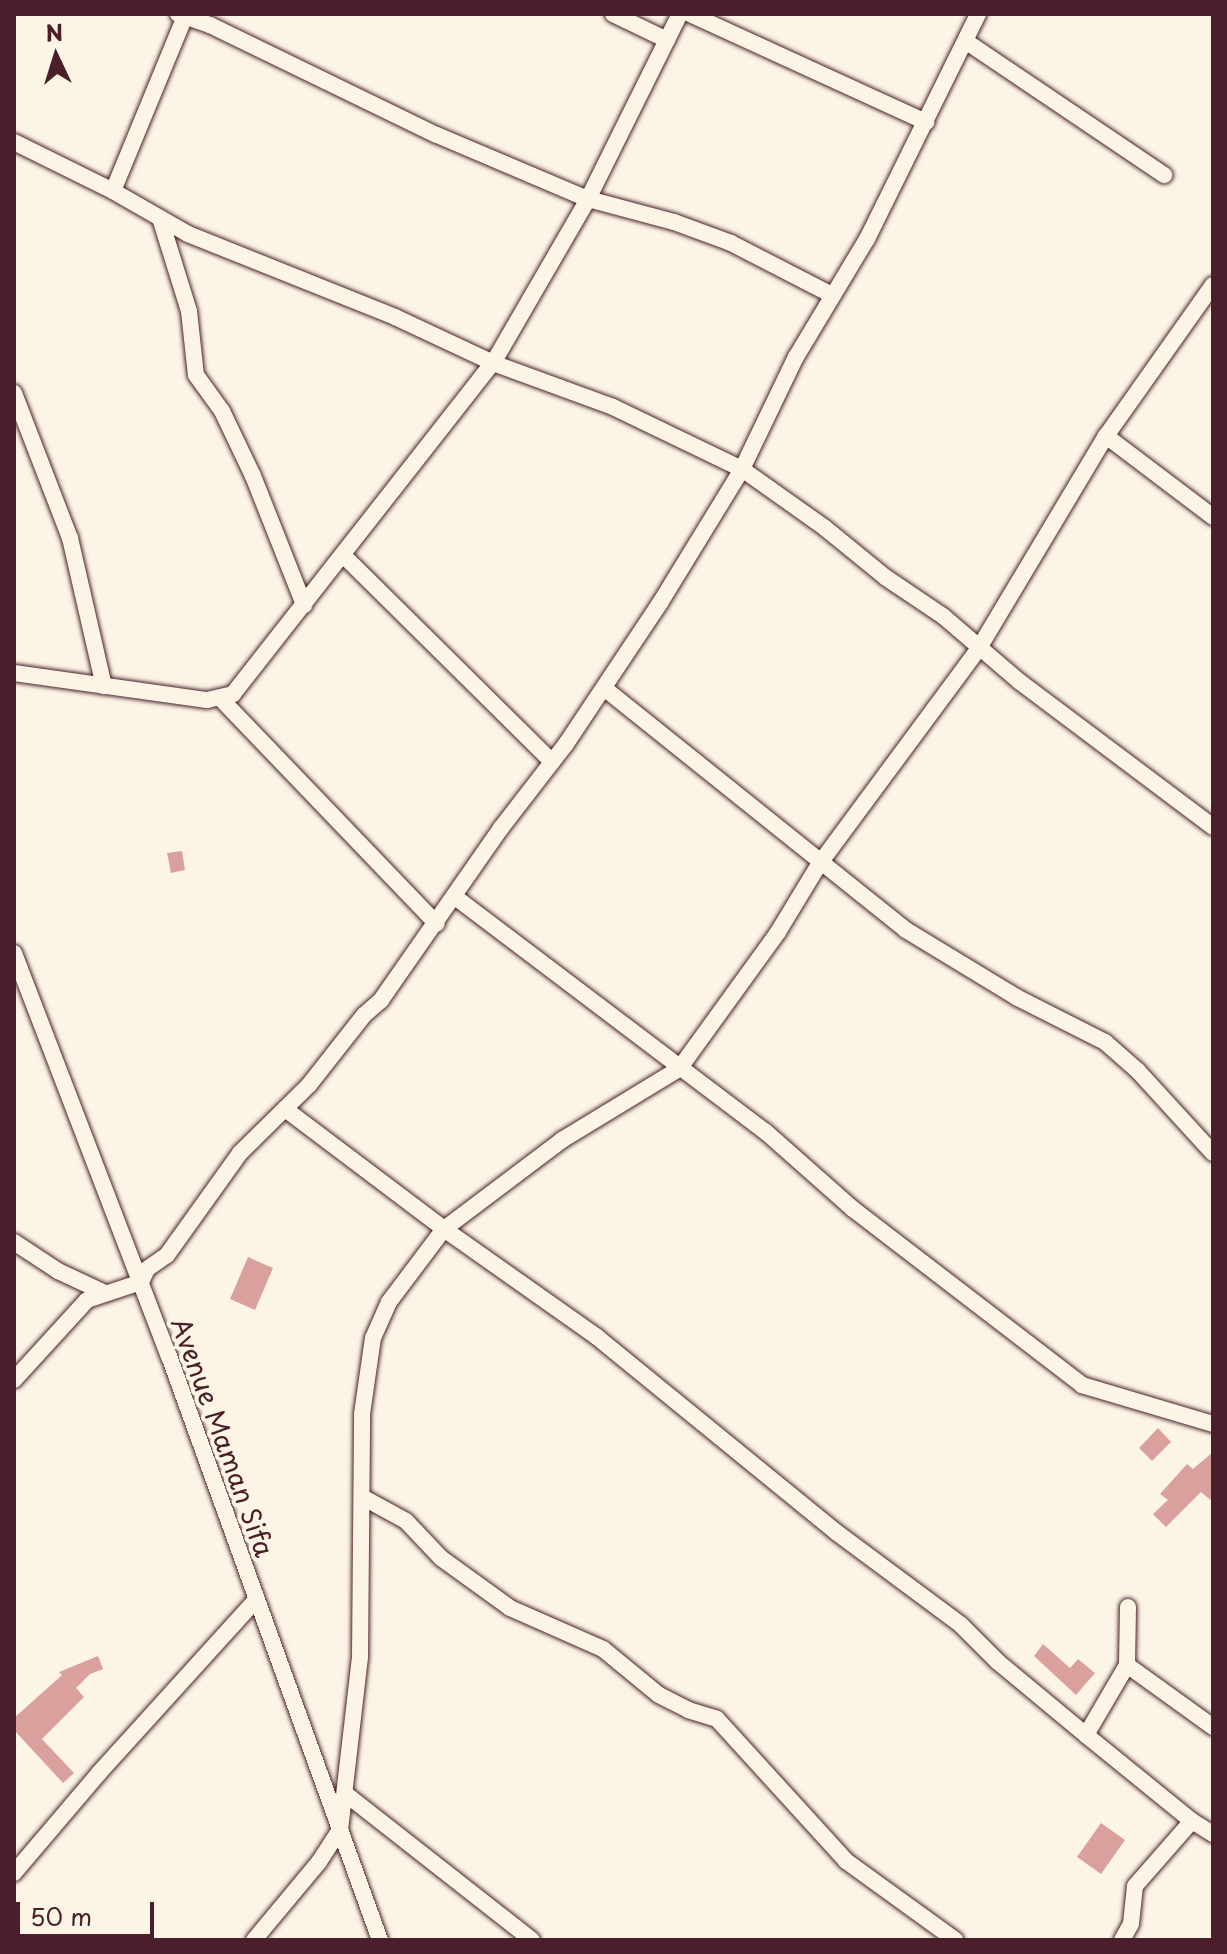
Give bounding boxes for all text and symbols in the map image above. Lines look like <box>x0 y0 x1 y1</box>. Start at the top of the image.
text: N <box>44 14 64 49</box>
north arrow <box>16 16 96 96</box>
street label: Avenue Maman Sifa <box>165 1313 281 1561</box>
scale bar <box>20 1886 158 1936</box>
text: 50 m <box>30 1898 92 1934</box>

